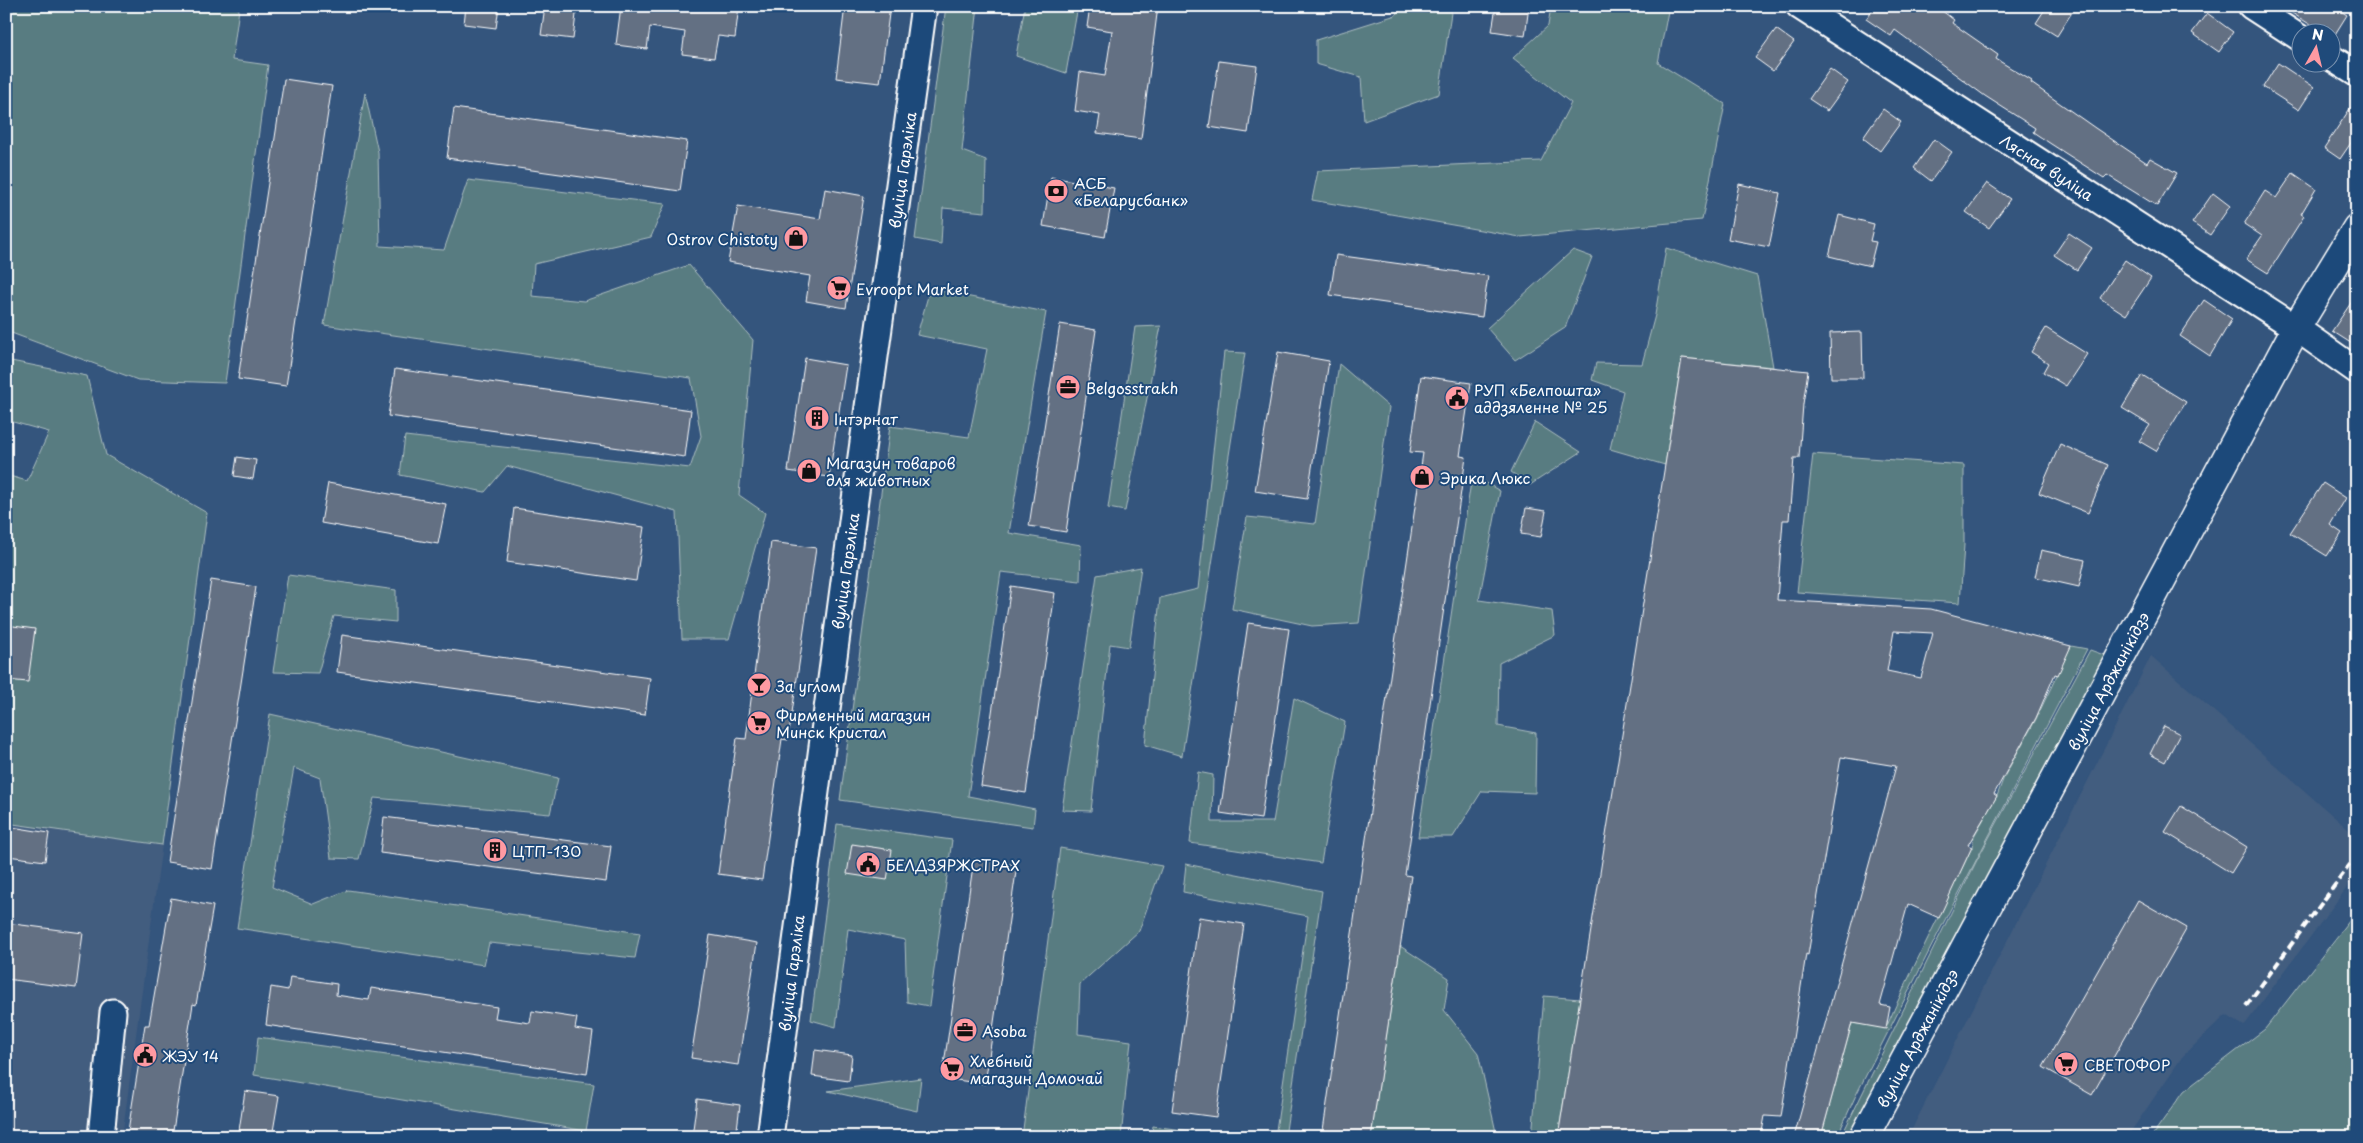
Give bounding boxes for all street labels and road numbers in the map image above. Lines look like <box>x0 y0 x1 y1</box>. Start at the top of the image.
street label: вуліца Гарэліка <box>882 110 922 230</box>
street label: Лясная вуліца <box>1996 128 2099 206</box>
street label: вуліца Гарэліка <box>825 511 865 631</box>
street label: вуліца Арджанікідзэ <box>2062 607 2154 755</box>
street label: вуліца Гарэліка <box>772 913 810 1033</box>
street label: вуліца Арджанікідзэ <box>1871 964 1963 1112</box>

